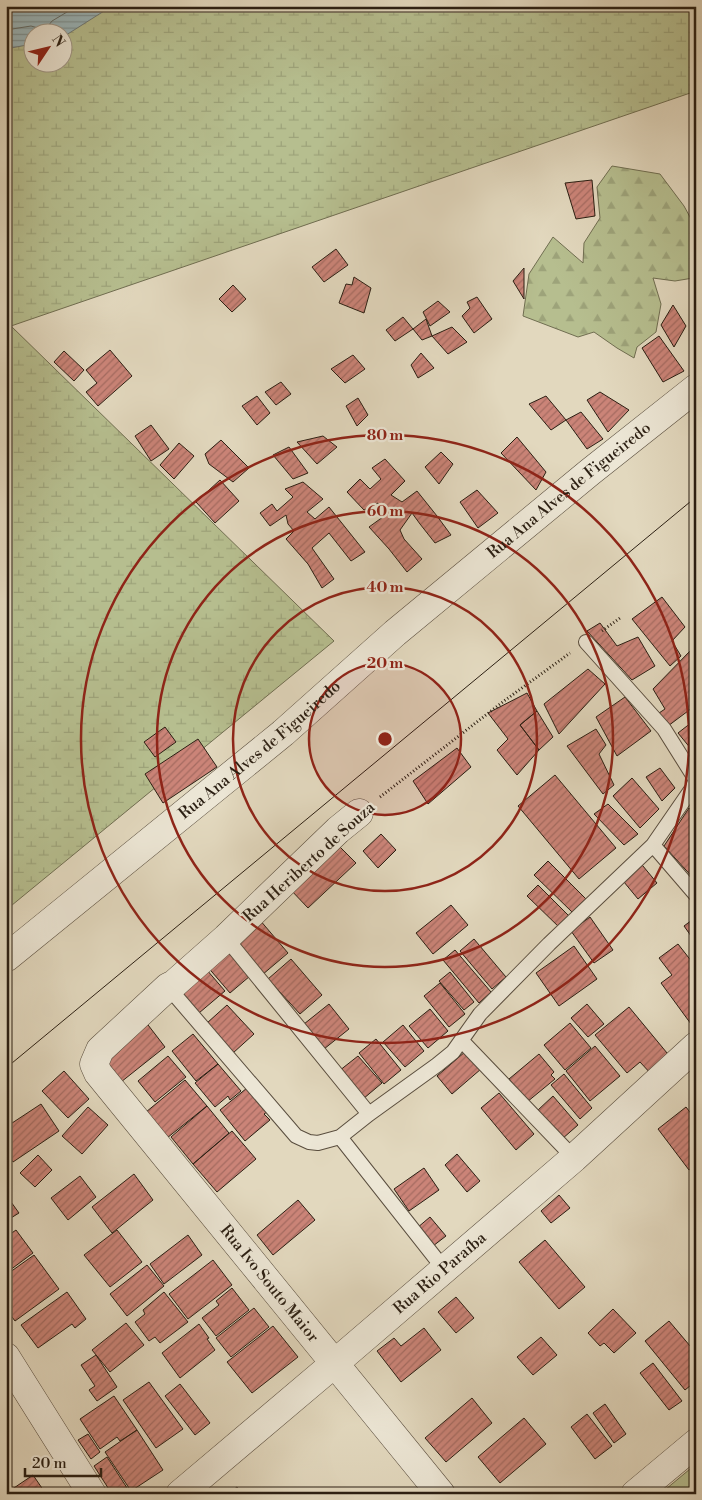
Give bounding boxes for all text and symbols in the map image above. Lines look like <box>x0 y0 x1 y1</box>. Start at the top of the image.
north arrow <box>22 22 72 72</box>
text: N <box>47 31 68 51</box>
street label: Rua Ana Alves de Figueiredo <box>483 418 655 563</box>
text: 80 m <box>367 426 404 445</box>
text: 60 m <box>367 502 404 521</box>
text: 40 m <box>366 578 404 597</box>
text: 20 m <box>367 654 404 673</box>
street label: Rua Ana Alves de Figueiredo <box>175 676 345 824</box>
centre of rings <box>376 730 394 748</box>
street label: Rua Heriberto de Souza <box>239 797 380 927</box>
street label: Rua Ivo Souto Maior <box>216 1221 323 1346</box>
street label: Rua Rio Paraíba <box>389 1227 491 1318</box>
scale bar <box>25 1445 101 1477</box>
text: 20 m <box>32 1454 67 1473</box>

